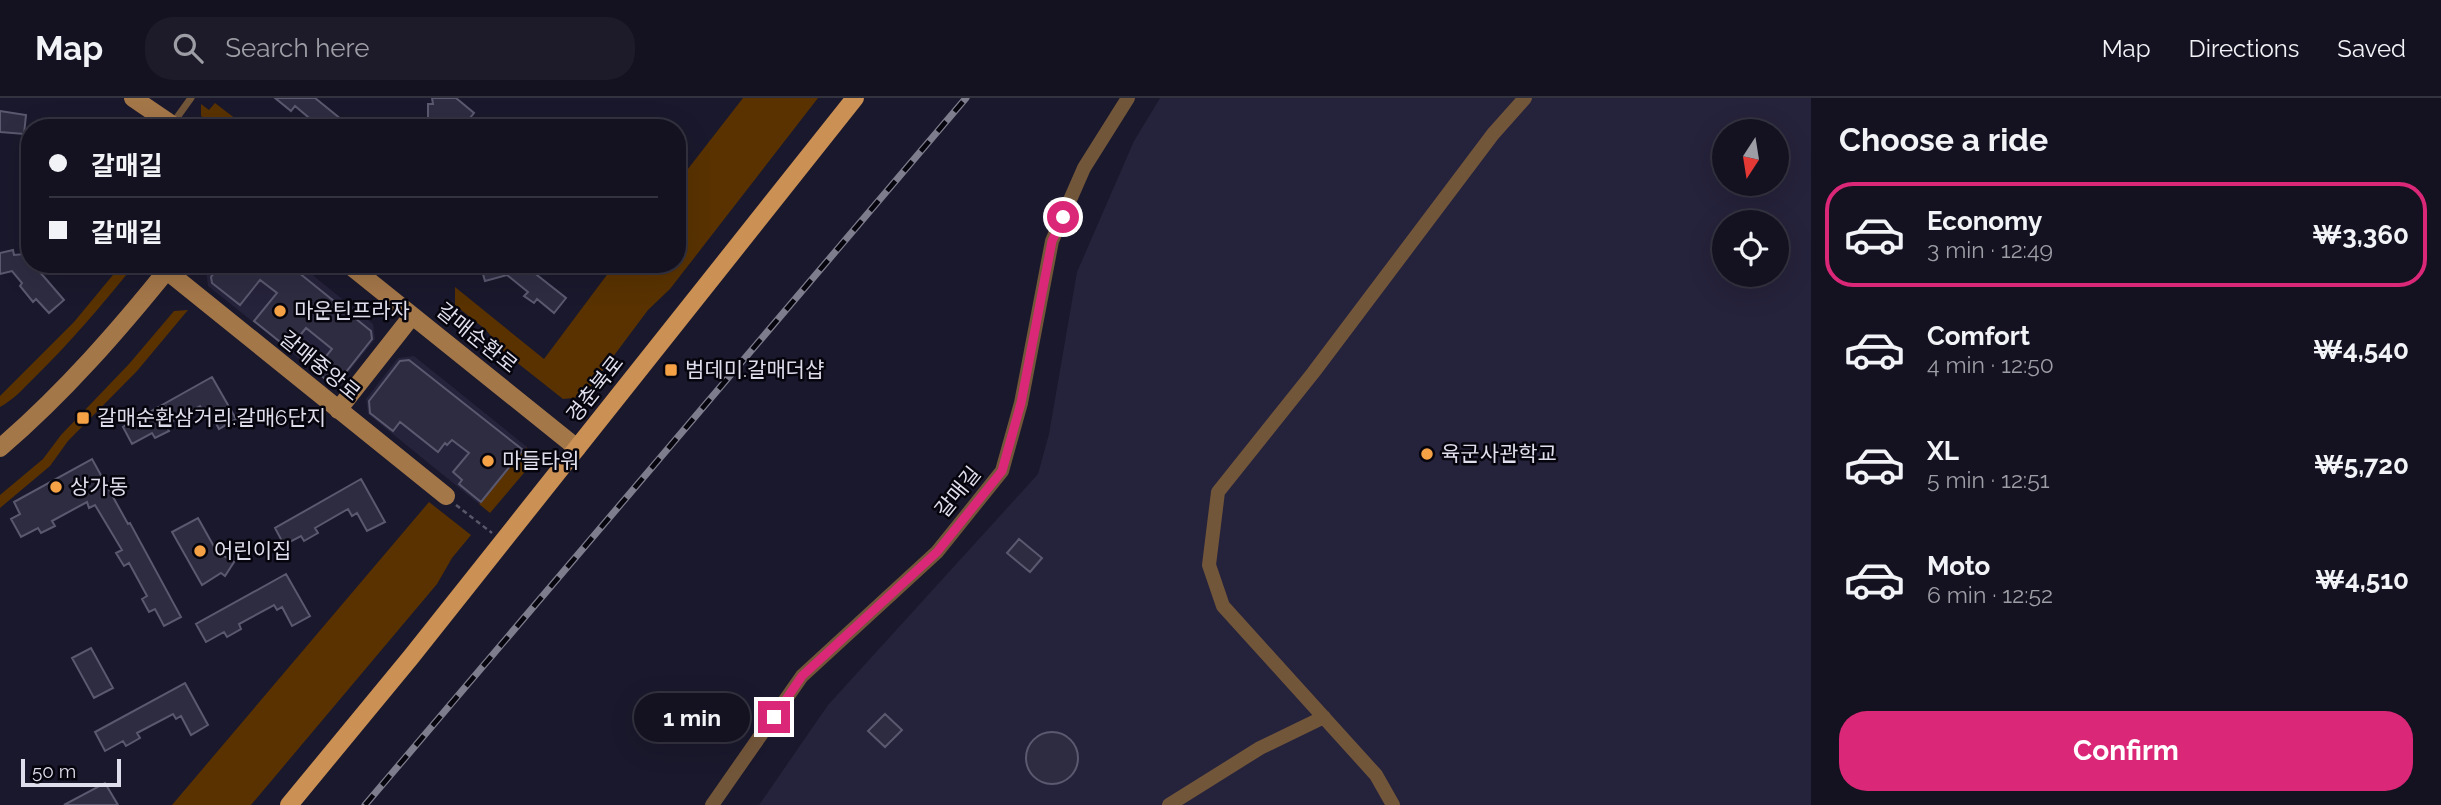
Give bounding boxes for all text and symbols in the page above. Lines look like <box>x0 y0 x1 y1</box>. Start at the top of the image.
search box <box>145 17 635 80</box>
text: Map <box>35 29 103 68</box>
icon: search <box>169 29 207 67</box>
text: Search here <box>225 33 370 63</box>
text: Map <box>2102 34 2151 63</box>
text: Directions <box>2189 34 2299 63</box>
text: Saved <box>2337 34 2406 63</box>
north arrow <box>1712 119 1788 196</box>
map controls <box>1712 119 1789 287</box>
text: Choose a ride <box>1839 121 2048 158</box>
text: 갈매길 <box>91 151 163 181</box>
route start <box>1047 201 1079 233</box>
icon: car <box>1843 203 1906 266</box>
text: Economy <box>1927 206 2042 236</box>
button: locate <box>1712 210 1789 287</box>
text: 갈매길 <box>91 218 163 248</box>
text: ₩3,360 <box>2312 220 2409 250</box>
text: 3 min · 12:49 <box>1927 236 2053 263</box>
street label: 갈매순환로 <box>432 297 523 378</box>
place label: 마운틴프라자 <box>294 298 410 323</box>
marker: 마운틴프라자 <box>272 303 288 319</box>
icon: car <box>1843 318 1906 381</box>
text: Comfort <box>1927 321 2030 351</box>
street label: 갈매중앙로 <box>275 325 366 406</box>
text: ₩4,540 <box>2313 335 2409 365</box>
street label: 경춘북로 <box>561 351 628 427</box>
text: 4 min · 12:50 <box>1927 351 2054 378</box>
place label: 범데미.갈매더샵 <box>685 357 824 382</box>
marker: 범데미.갈매더샵 <box>663 362 679 378</box>
place label: 갈매순환삼거리.갈매6단지 <box>97 405 326 430</box>
marker: 갈매순환삼거리.갈매6단지 <box>75 410 91 426</box>
icon: car <box>1843 433 1906 496</box>
text: XL <box>1927 436 1959 466</box>
place label: 육군사관학교 <box>1441 441 1557 466</box>
marker: 육군사관학교 <box>1419 446 1435 462</box>
place label: 마들타워 <box>502 448 579 473</box>
text: ₩5,720 <box>2314 450 2409 480</box>
marker: 마들타워 <box>480 453 496 469</box>
street label: 갈매길 <box>930 461 986 522</box>
text: 5 min · 12:51 <box>1927 466 2050 493</box>
place label: 상가동 <box>70 474 128 499</box>
marker: 상가동 <box>48 479 64 495</box>
place label: 어린이집 <box>214 538 291 563</box>
marker: 어린이집 <box>192 543 208 559</box>
icon: car <box>1843 548 1906 611</box>
text: Moto <box>1927 551 1990 581</box>
text: ₩4,510 <box>2315 565 2409 595</box>
text: 6 min · 12:52 <box>1927 581 2053 608</box>
callout: 1 min <box>634 692 750 742</box>
route end <box>758 701 790 733</box>
text: 1 min <box>663 704 721 731</box>
button: Confirm <box>1839 711 2413 791</box>
scale bar <box>21 756 121 788</box>
text: 50 m <box>32 760 76 782</box>

